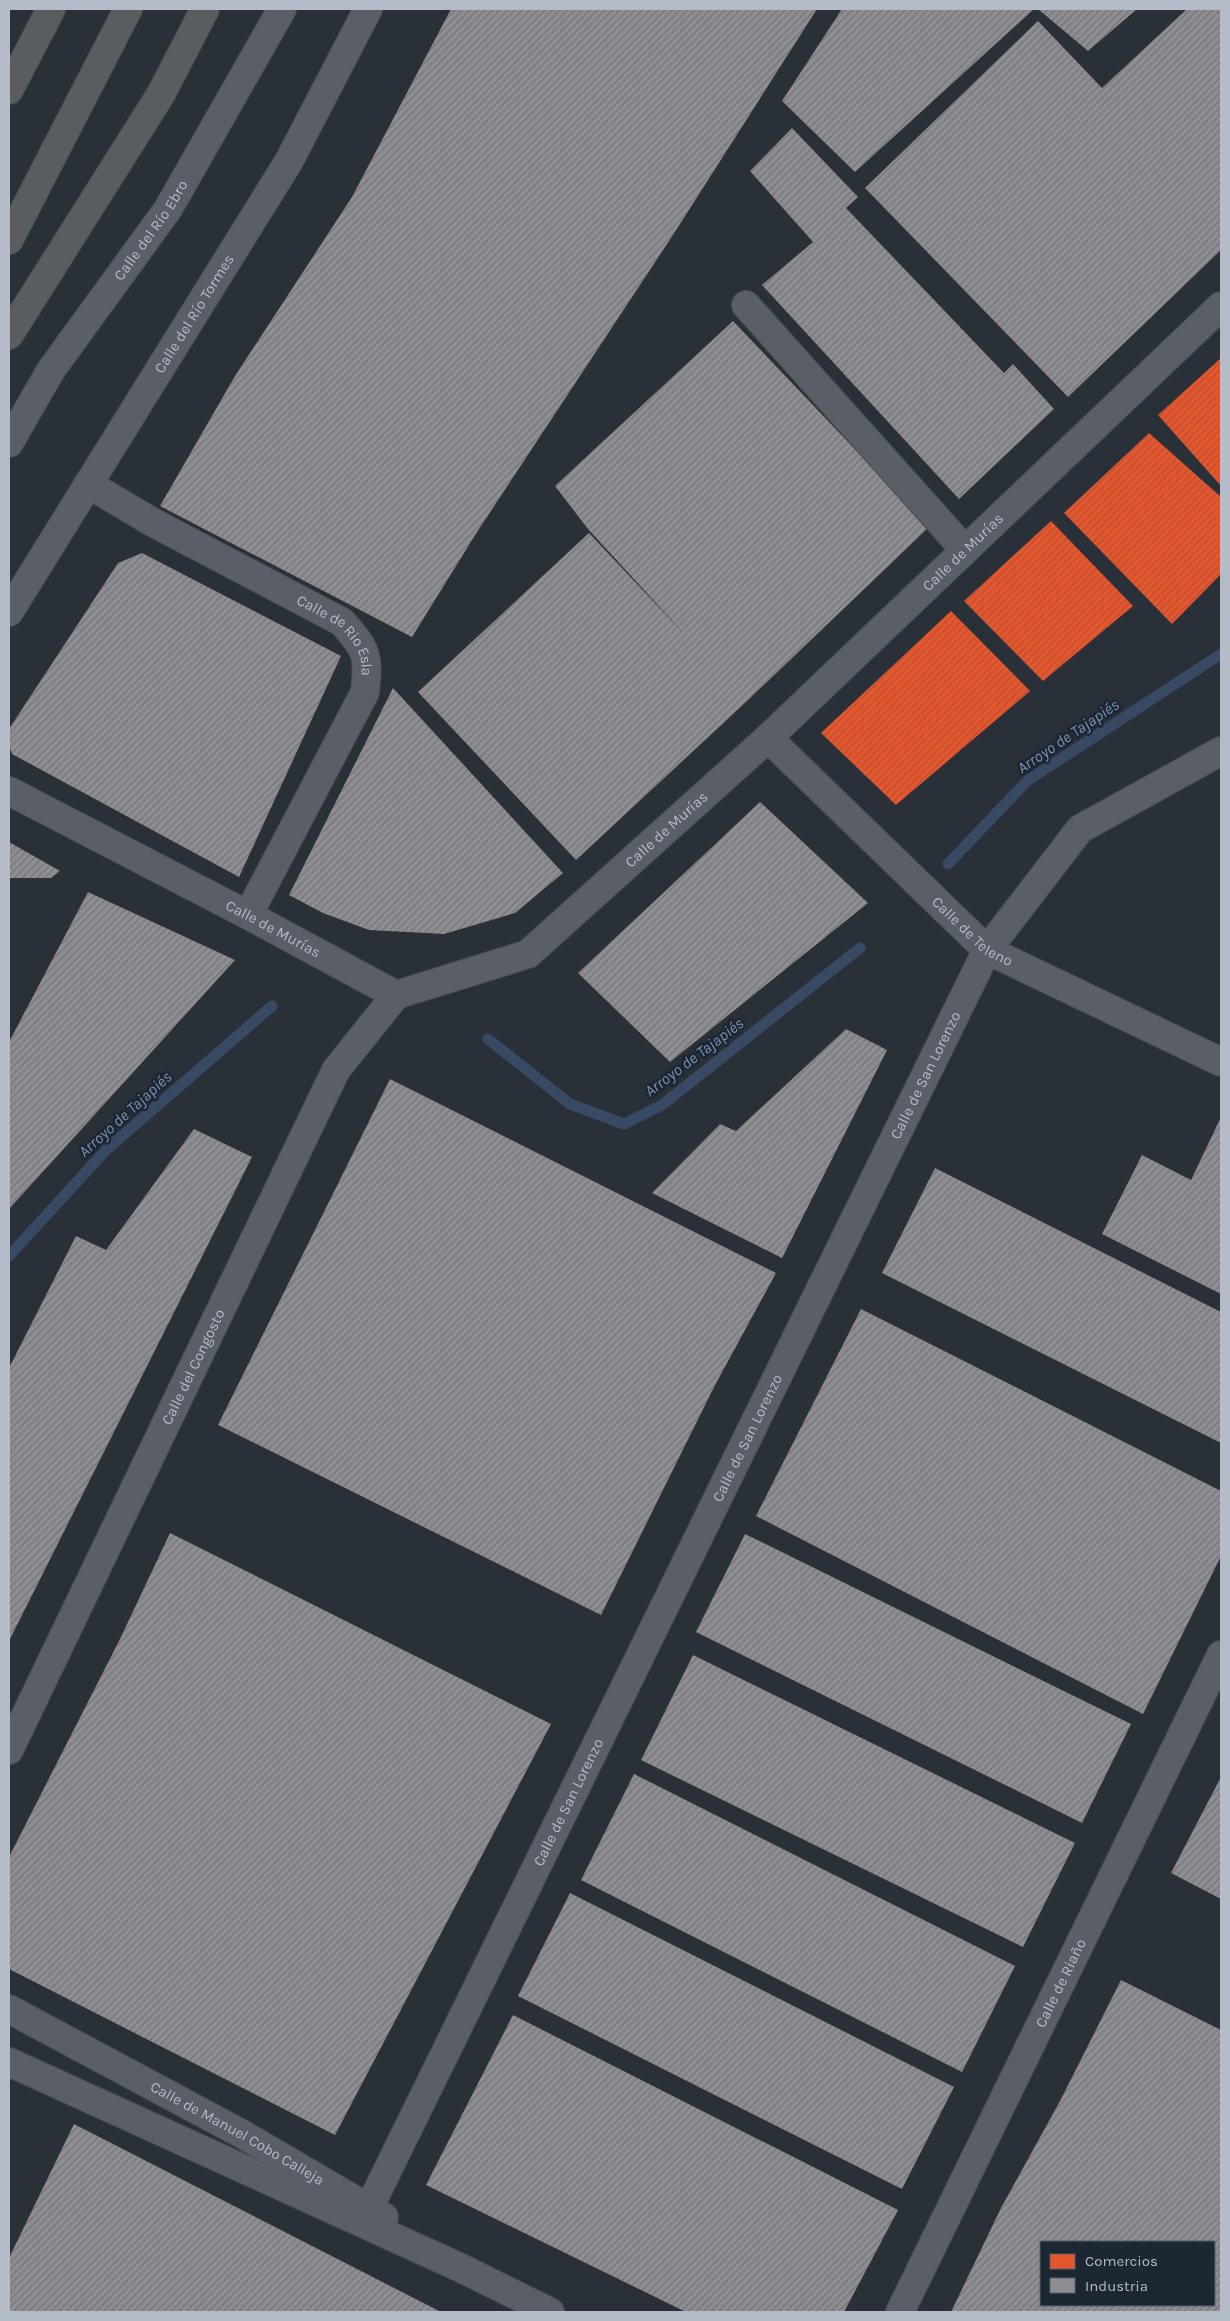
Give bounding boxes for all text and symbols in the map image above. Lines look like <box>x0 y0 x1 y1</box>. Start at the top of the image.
street label: Calle del Río Ebro <box>110 177 192 284</box>
street label: Calle del Río Tormes <box>150 251 238 377</box>
street label: Calle de Murías <box>919 509 1007 595</box>
street label: Calle de Rio Esla <box>294 591 376 676</box>
water label: Arroyo de Tajapiés <box>1013 695 1123 777</box>
street label: Calle de Murías <box>621 788 712 871</box>
street label: Calle de Teleno <box>928 893 1016 970</box>
street label: Calle de Murías <box>223 896 324 962</box>
street label: Calle de San Lorenzo <box>887 1008 964 1142</box>
water label: Arroyo de Tajapiés <box>641 1013 748 1100</box>
water label: Arroyo de Tajapiés <box>74 1067 176 1161</box>
street label: Calle del Congosto <box>158 1306 229 1428</box>
street label: Calle de San Lorenzo <box>708 1371 786 1505</box>
street label: Calle de San Lorenzo <box>529 1736 607 1869</box>
street label: Calle de Riaño <box>1031 1936 1090 2030</box>
street label: Calle de Manuel Cobo Calleja <box>147 2078 328 2189</box>
legend <box>1040 2241 1215 2306</box>
text: Comercios <box>1085 2252 1158 2270</box>
text: Industria <box>1085 2277 1148 2295</box>

